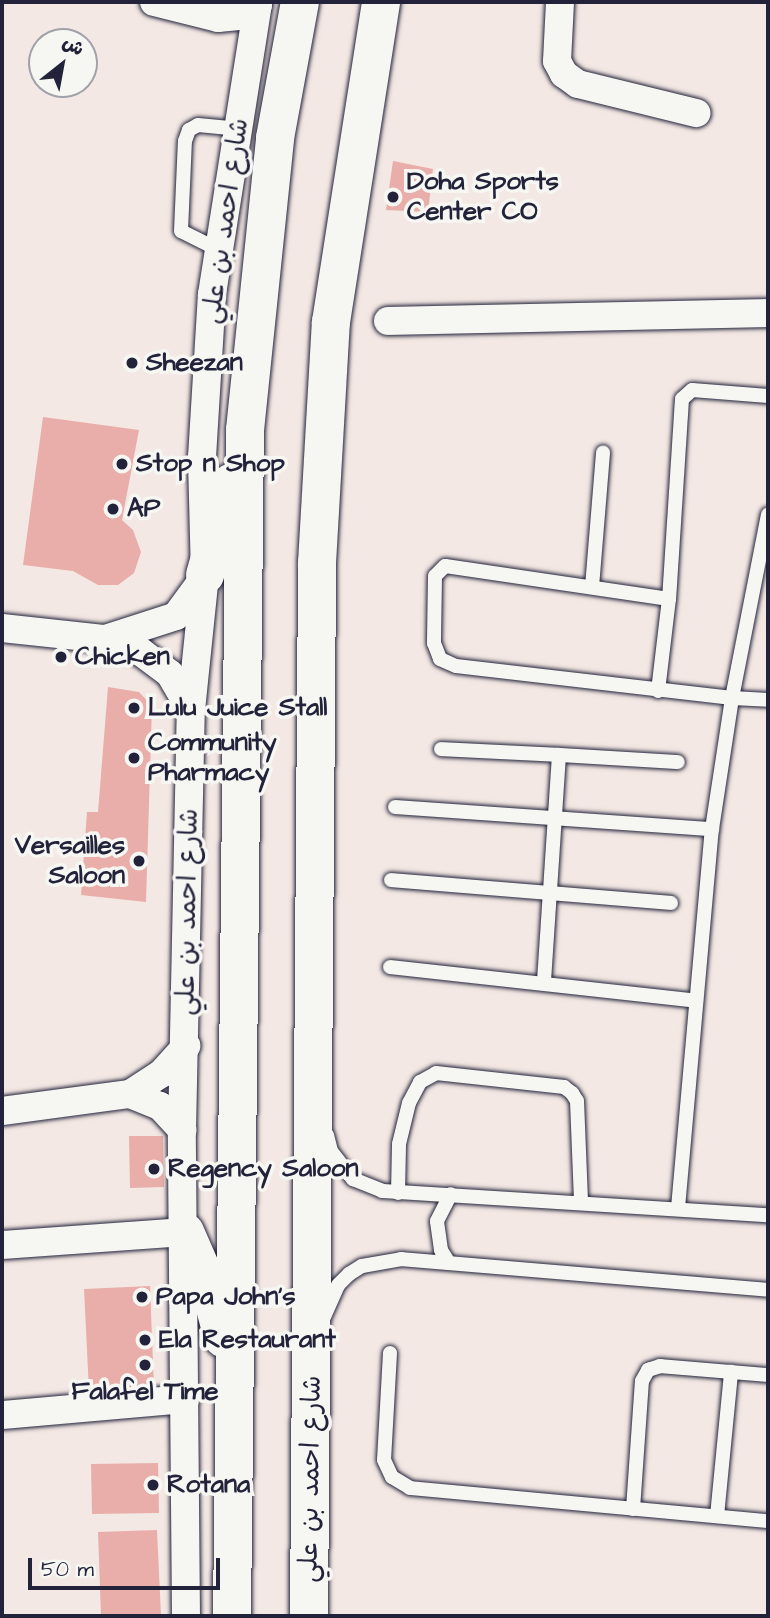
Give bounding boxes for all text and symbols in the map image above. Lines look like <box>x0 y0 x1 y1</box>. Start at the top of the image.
north arrow <box>28 28 98 98</box>
text: ش <box>57 29 89 63</box>
street label: شارع احمد بن علي <box>196 116 256 326</box>
place label: Doha Sports Center CO <box>407 166 559 228</box>
marker: Doha Sports Center CO <box>385 189 401 205</box>
place label: Sheezan <box>146 347 243 379</box>
marker: Sheezan <box>124 355 140 371</box>
place label: Stop n Shop <box>136 448 285 480</box>
marker: Stop n Shop <box>114 456 130 472</box>
place label: AP <box>127 493 160 525</box>
marker: AP <box>105 501 121 517</box>
place label: Chicken <box>75 641 170 673</box>
marker: Chicken <box>53 649 69 665</box>
place label: Lulu Juice Stall <box>148 692 327 724</box>
marker: Lulu Juice Stall <box>126 700 142 716</box>
place label: Community Pharmacy <box>148 727 276 788</box>
marker: Community Pharmacy <box>126 750 142 766</box>
street label: شارع احمد بن علي <box>171 808 205 1016</box>
place label: Versailles Saloon <box>15 830 125 892</box>
marker: Versailles Saloon <box>131 853 147 869</box>
place label: Regency Saloon <box>168 1153 358 1185</box>
marker: Regency Saloon <box>146 1161 162 1177</box>
place label: Papa John's <box>156 1281 295 1313</box>
marker: Papa John's <box>134 1289 150 1305</box>
place label: Ela Restaurant <box>159 1324 336 1356</box>
marker: Ela Restaurant <box>137 1332 153 1348</box>
marker: Falafel Time <box>137 1357 153 1373</box>
street label: شارع احمد بن علي <box>294 1375 328 1583</box>
place label: Falafel Time <box>72 1376 218 1408</box>
place label: Rotana <box>167 1469 250 1501</box>
marker: Rotana <box>145 1477 161 1493</box>
scale bar <box>32 1544 224 1588</box>
text: 50 m <box>41 1555 94 1584</box>

